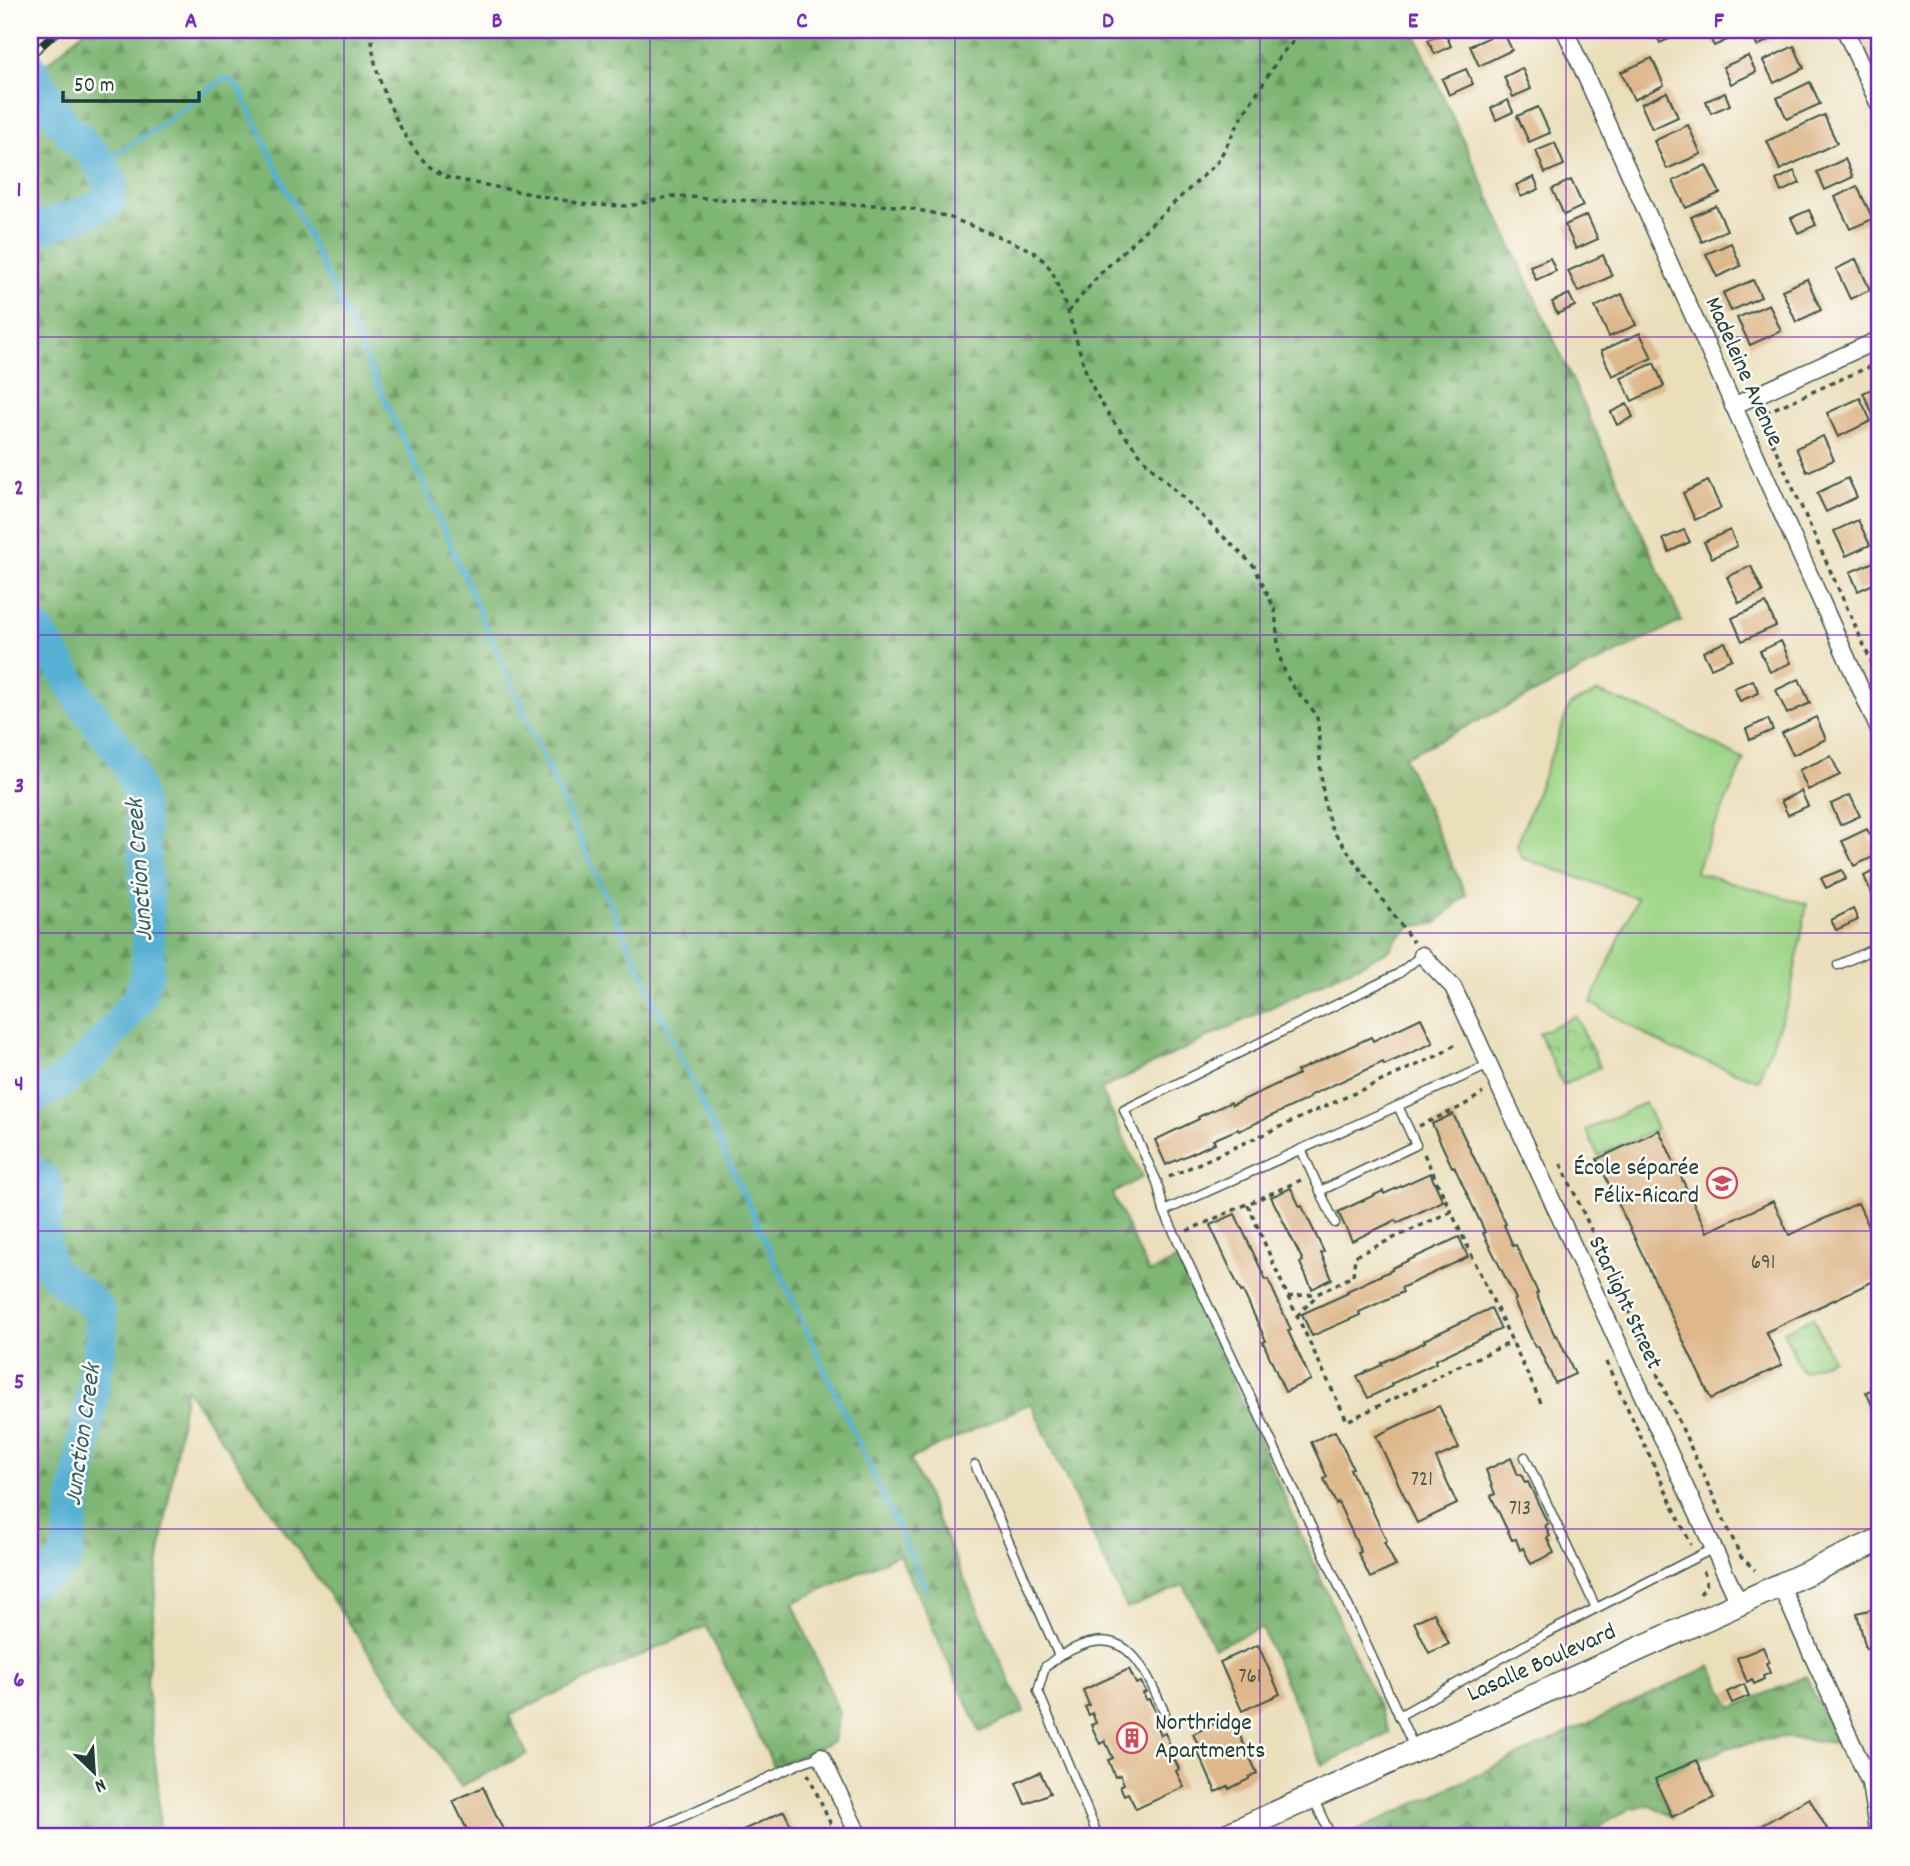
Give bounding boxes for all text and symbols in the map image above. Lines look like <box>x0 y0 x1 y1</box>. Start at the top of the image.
text: A <box>185 6 197 39</box>
text: B <box>492 6 503 39</box>
text: C <box>796 6 808 39</box>
text: D <box>1102 6 1114 39</box>
text: E <box>1408 6 1419 39</box>
text: F <box>1714 6 1725 39</box>
scale bar <box>63 60 200 104</box>
text: 50 m <box>74 72 114 102</box>
text: 1 <box>16 175 22 208</box>
street label: Madeleine Avenue <box>1695 292 1791 452</box>
text: 2 <box>14 473 24 506</box>
text: 3 <box>14 771 24 804</box>
water label: Junction Creek <box>117 795 164 943</box>
text: 4 <box>14 1069 24 1102</box>
place label: École séparée Félix-Ricard <box>1573 1152 1699 1214</box>
school or university icon: École séparée Félix-Ricard <box>1705 1166 1739 1200</box>
street label: Starlight Street <box>1578 1231 1670 1376</box>
house number: 691 <box>1751 1249 1775 1279</box>
water label: Junction Creek <box>56 1359 113 1508</box>
text: 5 <box>14 1367 24 1400</box>
house number: 721 <box>1411 1466 1433 1496</box>
house number: 713 <box>1509 1495 1531 1525</box>
street label: Lasalle Boulevard <box>1462 1616 1622 1712</box>
house number: 761 <box>1239 1663 1261 1693</box>
text: 6 <box>13 1665 25 1698</box>
place label: Northridge Apartments <box>1155 1707 1265 1769</box>
building icon: Northridge Apartments <box>1115 1721 1149 1755</box>
north arrow <box>60 1736 130 1806</box>
text: N <box>90 1770 110 1798</box>

